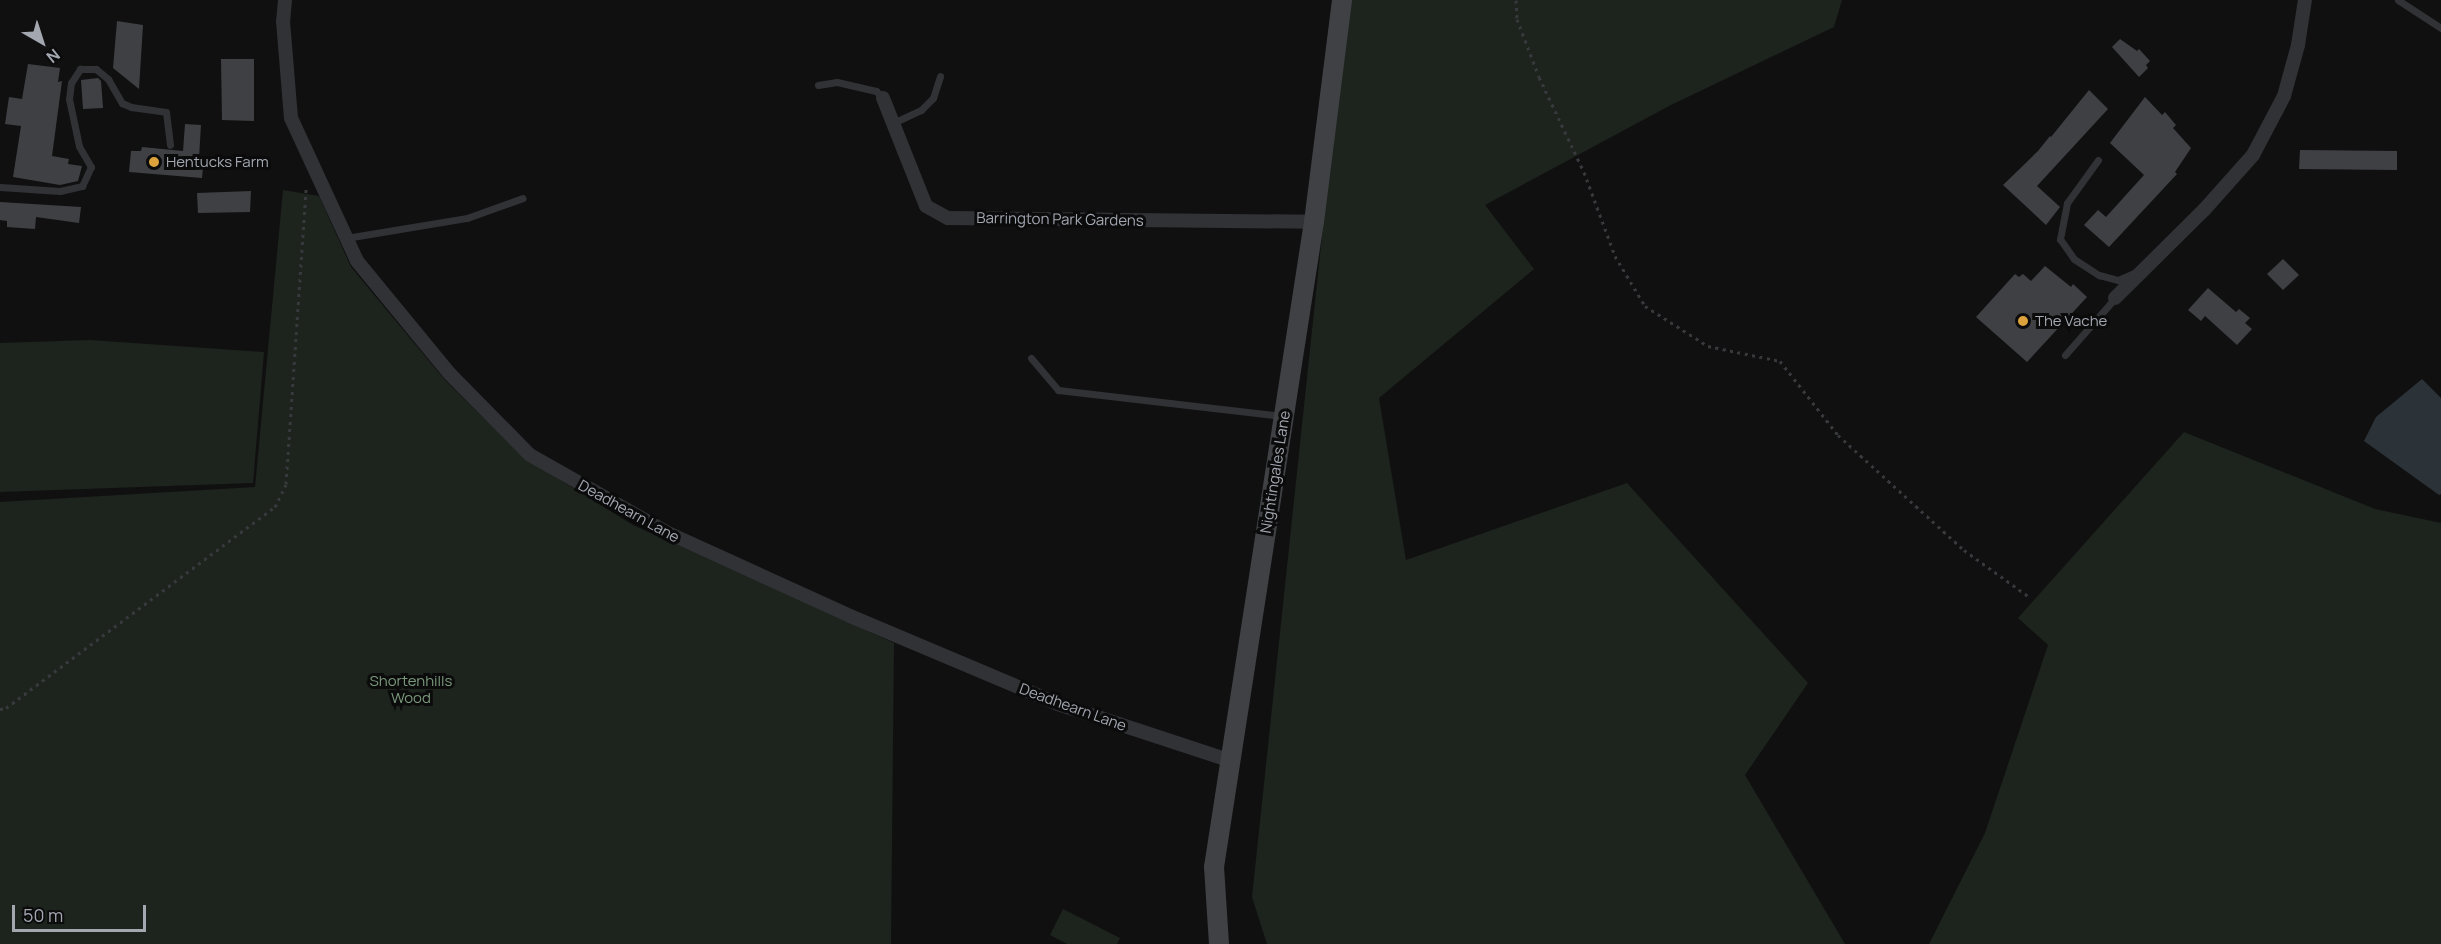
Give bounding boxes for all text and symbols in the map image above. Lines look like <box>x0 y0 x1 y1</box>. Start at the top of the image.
north arrow <box>12 12 72 72</box>
text: N <box>42 44 65 68</box>
place label: Hentucks Farm <box>166 153 269 171</box>
marker: Hentucks Farm <box>147 155 161 169</box>
street label: Barrington Park Gardens <box>976 209 1144 229</box>
place label: The Vache <box>2035 312 2107 330</box>
marker: The Vache <box>2016 314 2030 328</box>
street label: Nightingales Lane <box>1256 409 1294 535</box>
street label: Deadhearn Lane <box>575 476 683 546</box>
park label: Shortenhills Wood <box>370 671 452 706</box>
street label: Deadhearn Lane <box>1017 679 1129 735</box>
scale bar <box>15 893 148 931</box>
text: 50 m <box>23 903 63 927</box>

